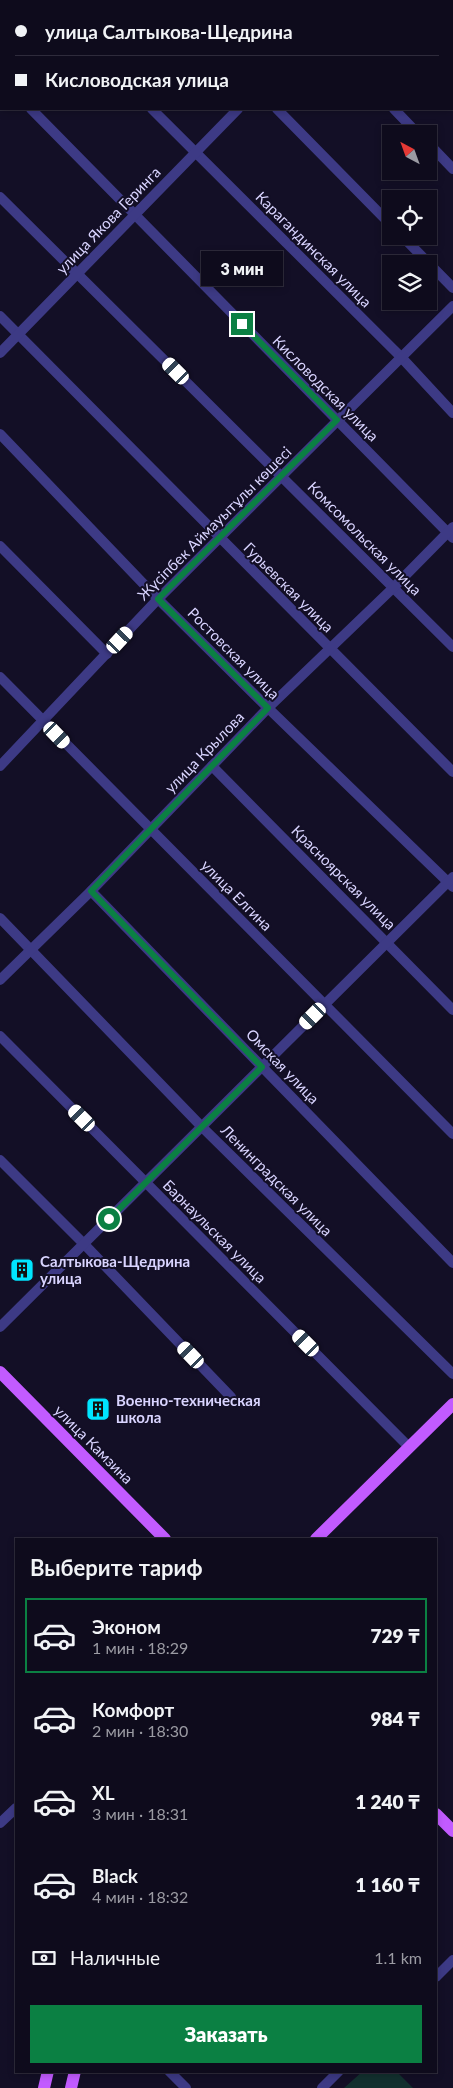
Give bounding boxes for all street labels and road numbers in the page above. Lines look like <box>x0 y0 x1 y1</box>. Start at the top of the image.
street label: улица Якова Геринга <box>52 163 164 277</box>
street label: Карагандинская улица <box>252 187 376 311</box>
street label: Кисловодская улица <box>269 331 383 445</box>
street label: Жүсіпбек Аймауытұлы көшесі <box>133 442 295 604</box>
street label: Комсомольская улица <box>304 477 426 599</box>
street label: Гурьевская улица <box>240 538 338 636</box>
street label: Ростовская улица <box>184 603 284 703</box>
street label: улица Крылова <box>161 708 247 796</box>
street label: Красноярская улица <box>288 821 400 933</box>
street label: улица Елгина <box>198 856 276 934</box>
street label: Омская улица <box>243 1025 323 1107</box>
street label: Ленинградская улица <box>217 1120 336 1239</box>
street label: Барнаульская улица <box>160 1176 270 1286</box>
street label: улица Камзина <box>51 1401 137 1487</box>

